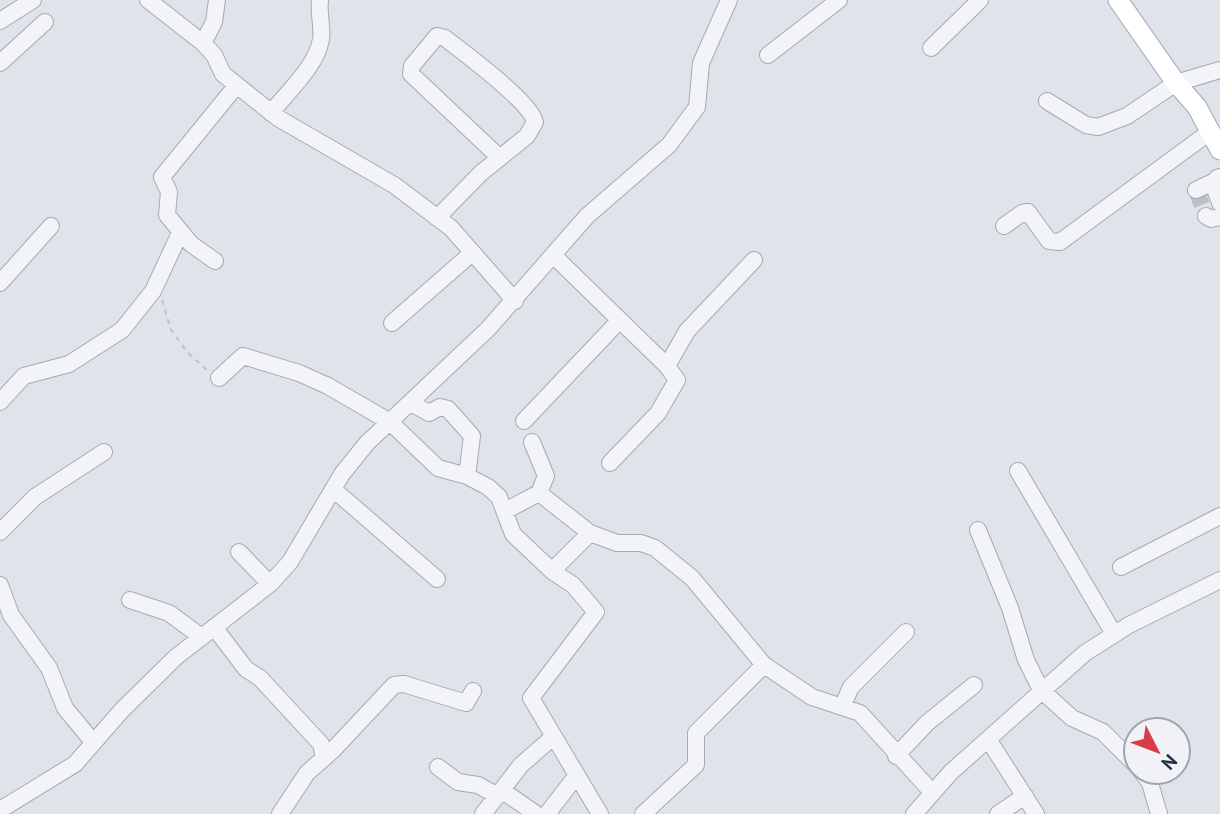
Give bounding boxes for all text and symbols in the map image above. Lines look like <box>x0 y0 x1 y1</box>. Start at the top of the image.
north arrow <box>1122 716 1192 786</box>
text: N <box>1157 750 1183 775</box>

